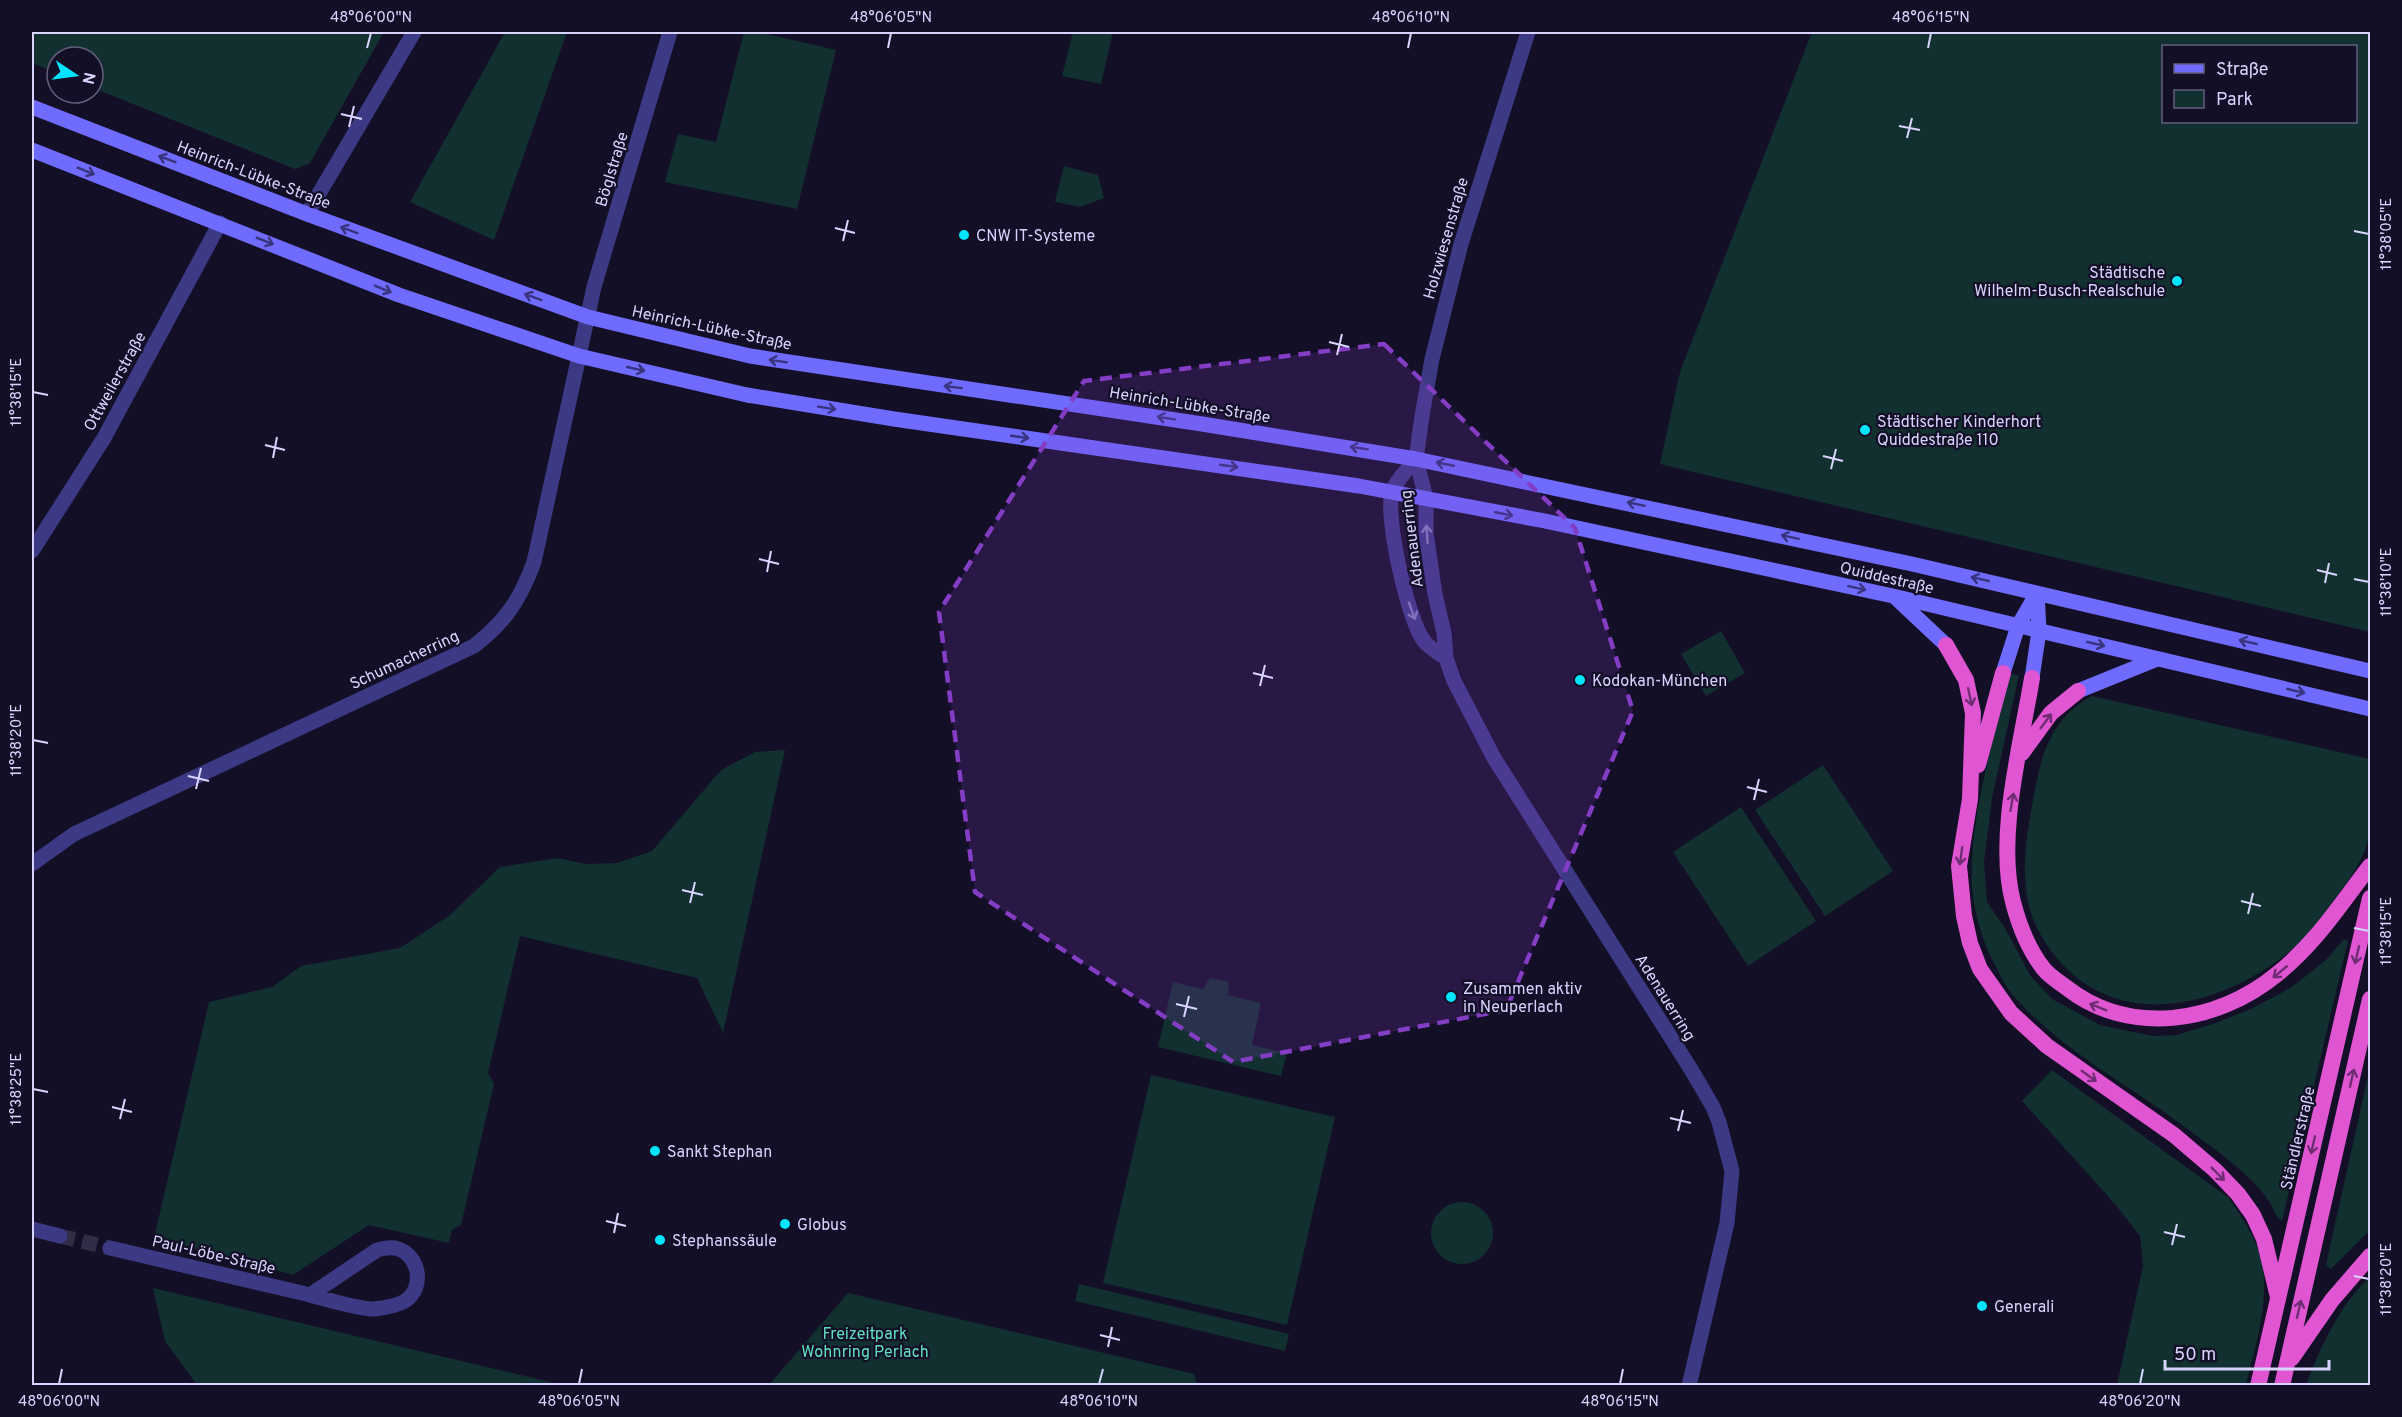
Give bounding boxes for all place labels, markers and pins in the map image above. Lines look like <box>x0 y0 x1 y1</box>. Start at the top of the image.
place label: CNW IT-Systeme <box>976 227 1095 247</box>
marker: CNW IT-Systeme <box>957 228 971 242</box>
place label: Städtische Wilhelm-Busch-Realschule <box>1974 264 2165 302</box>
marker: Städtische Wilhelm-Busch-Realschule <box>2170 274 2184 288</box>
place label: Städtischer Kinderhort Quiddestraße 110 <box>1877 413 2041 451</box>
marker: Städtischer Kinderhort Quiddestraße 110 <box>1858 423 1872 437</box>
place label: Kodokan-München <box>1592 672 1727 692</box>
marker: Kodokan-München <box>1573 673 1587 687</box>
place label: Zusammen aktiv in Neuperlach <box>1463 980 1582 1018</box>
marker: Zusammen aktiv in Neuperlach <box>1444 990 1458 1004</box>
place label: Sankt Stephan <box>667 1143 772 1163</box>
marker: Sankt Stephan <box>648 1144 662 1158</box>
place label: Globus <box>797 1216 847 1236</box>
marker: Globus <box>778 1217 792 1231</box>
place label: Stephanssäule <box>672 1232 777 1252</box>
marker: Stephanssäule <box>653 1233 667 1247</box>
place label: Generali <box>1994 1298 2054 1318</box>
marker: Generali <box>1975 1299 1989 1313</box>

